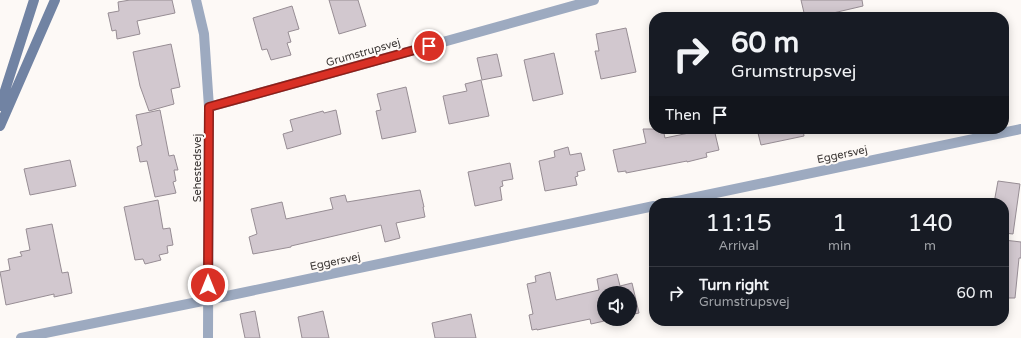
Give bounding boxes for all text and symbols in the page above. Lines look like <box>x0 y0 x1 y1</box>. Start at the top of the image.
text: 60 m <box>731 26 799 60</box>
icon: right <box>665 28 717 80</box>
pin <box>412 29 446 63</box>
icon: arrive <box>418 35 440 57</box>
street label: Grumstrupsvej <box>325 36 402 69</box>
text: Grumstrupsvej <box>731 60 856 82</box>
icon: arrive <box>709 104 731 126</box>
text: Then <box>665 106 701 124</box>
street label: Sehestedsvej <box>191 134 204 202</box>
street label: Eggersvej <box>816 143 869 166</box>
text: 11:15 <box>705 209 772 238</box>
text: 1 <box>832 209 847 238</box>
text: 140 <box>907 209 953 238</box>
text: Arrival <box>718 238 759 254</box>
text: min <box>828 238 851 254</box>
text: m <box>924 238 936 254</box>
street label: Eggersvej <box>309 250 362 273</box>
position arrow <box>187 264 229 306</box>
text: Turn right <box>699 276 769 294</box>
icon: right <box>665 282 687 304</box>
text: 60 m <box>956 284 993 302</box>
map controls <box>597 286 637 326</box>
button: sound <box>597 286 637 326</box>
text: Grumstrupsvej <box>699 294 790 310</box>

